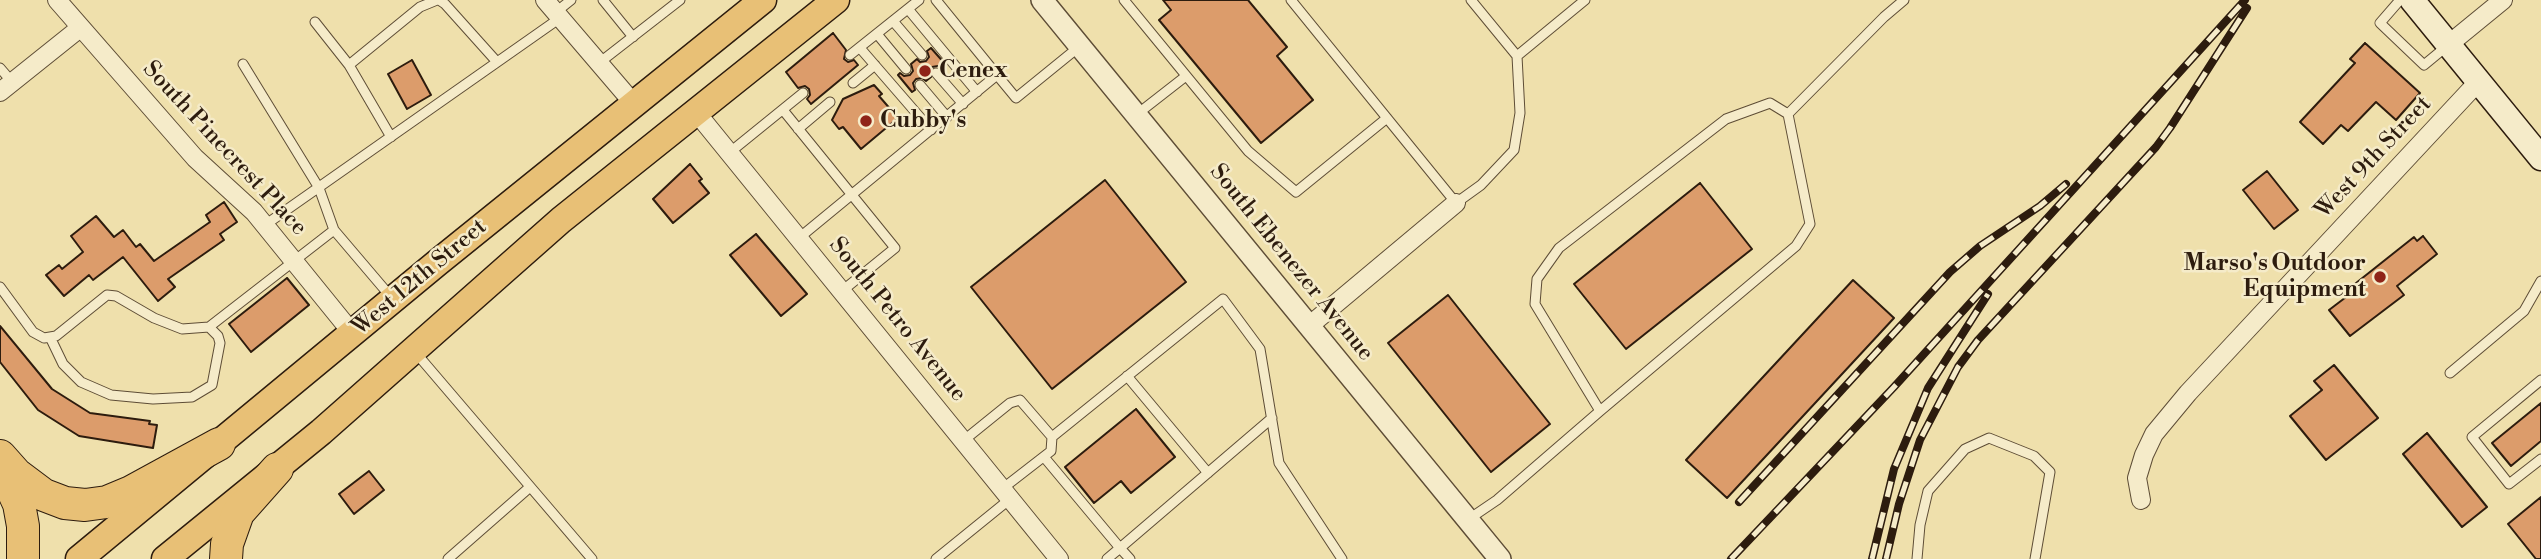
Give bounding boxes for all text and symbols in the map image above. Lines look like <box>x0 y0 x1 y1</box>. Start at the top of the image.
street label: South Pinecrest Place <box>136 56 312 242</box>
place label: Cenex <box>939 57 1007 85</box>
marker: Cenex <box>917 63 933 79</box>
street label: West 9th Street <box>2310 91 2438 225</box>
place label: Cubby's <box>880 107 966 135</box>
marker: Cubby's <box>858 113 874 129</box>
street label: South Ebenezer Avenue <box>1203 159 1379 367</box>
street label: West 12th Street <box>347 214 493 342</box>
street label: South Petro Avenue <box>822 232 972 408</box>
place label: Marso's Outdoor Equipment <box>2184 250 2366 304</box>
marker: Marso's Outdoor Equipment <box>2372 269 2388 285</box>

